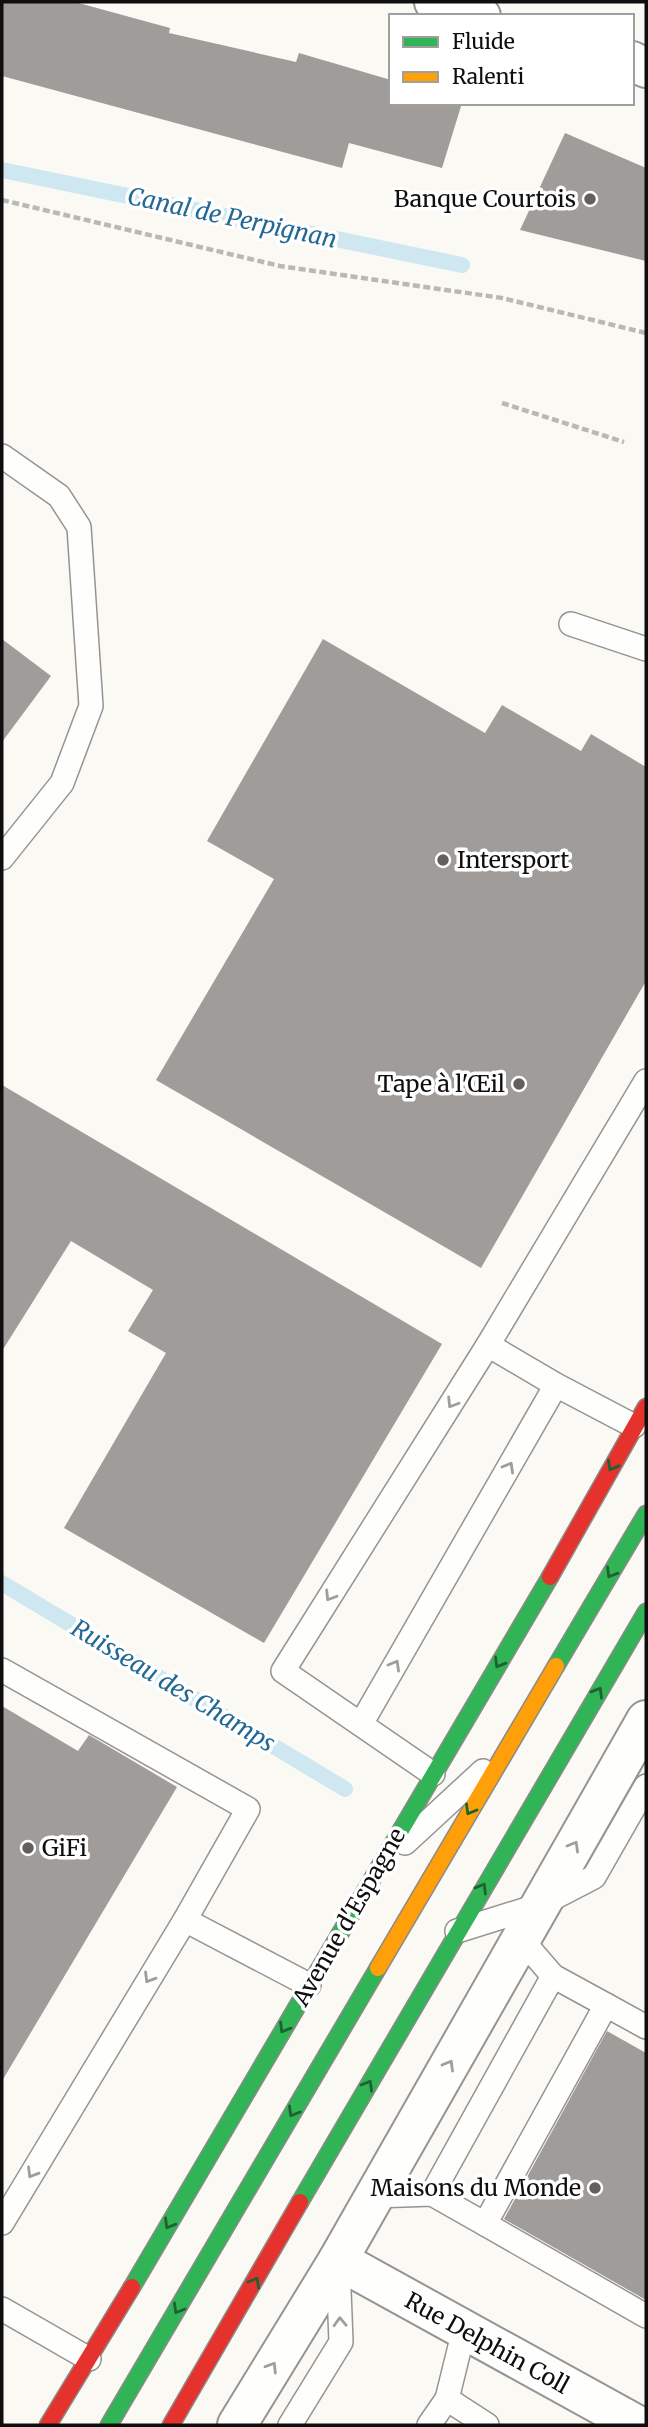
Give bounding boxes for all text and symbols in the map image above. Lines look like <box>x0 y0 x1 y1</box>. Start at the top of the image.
legend <box>389 14 634 105</box>
text: Fluide <box>452 28 515 55</box>
text: Ralenti <box>452 63 524 90</box>
water label: Canal de Perpignan <box>125 180 340 255</box>
place label: Banque Courtois <box>394 184 576 213</box>
marker: Banque Courtois <box>582 191 598 207</box>
place label: Intersport <box>457 845 569 874</box>
marker: Intersport <box>435 852 451 868</box>
place label: Tape à l'Œil <box>378 1069 505 1098</box>
marker: Tape à l'Œil <box>511 1076 527 1092</box>
one-way arrow <box>447 1396 460 1409</box>
one-way arrow <box>607 1458 620 1471</box>
one-way arrow <box>501 1462 514 1475</box>
one-way arrow <box>606 1565 619 1578</box>
one-way arrow <box>326 1588 339 1601</box>
water label: Ruisseau des Champs <box>66 1612 281 1759</box>
one-way arrow <box>494 1656 507 1668</box>
one-way arrow <box>387 1659 400 1672</box>
one-way arrow <box>590 1687 603 1700</box>
one-way arrow <box>465 1803 478 1816</box>
street label: Avenue d'Espagne <box>285 1823 411 2012</box>
place label: GiFi <box>42 1833 87 1862</box>
marker: GiFi <box>20 1840 36 1856</box>
one-way arrow <box>566 1841 579 1853</box>
one-way arrow <box>474 1882 487 1895</box>
one-way arrow <box>145 1971 158 1984</box>
one-way arrow <box>279 2021 292 2033</box>
one-way arrow <box>441 2060 454 2072</box>
one-way arrow <box>360 2079 373 2092</box>
one-way arrow <box>288 2105 301 2118</box>
one-way arrow <box>27 2165 40 2178</box>
place label: Maisons du Monde <box>371 2173 581 2202</box>
marker: Maisons du Monde <box>587 2180 603 2196</box>
one-way arrow <box>164 2217 177 2230</box>
one-way arrow <box>246 2276 259 2289</box>
street label: Rue Delphin Coll <box>400 2285 574 2400</box>
one-way arrow <box>173 2301 186 2314</box>
one-way arrow <box>333 2316 348 2327</box>
one-way arrow <box>264 2362 277 2375</box>

